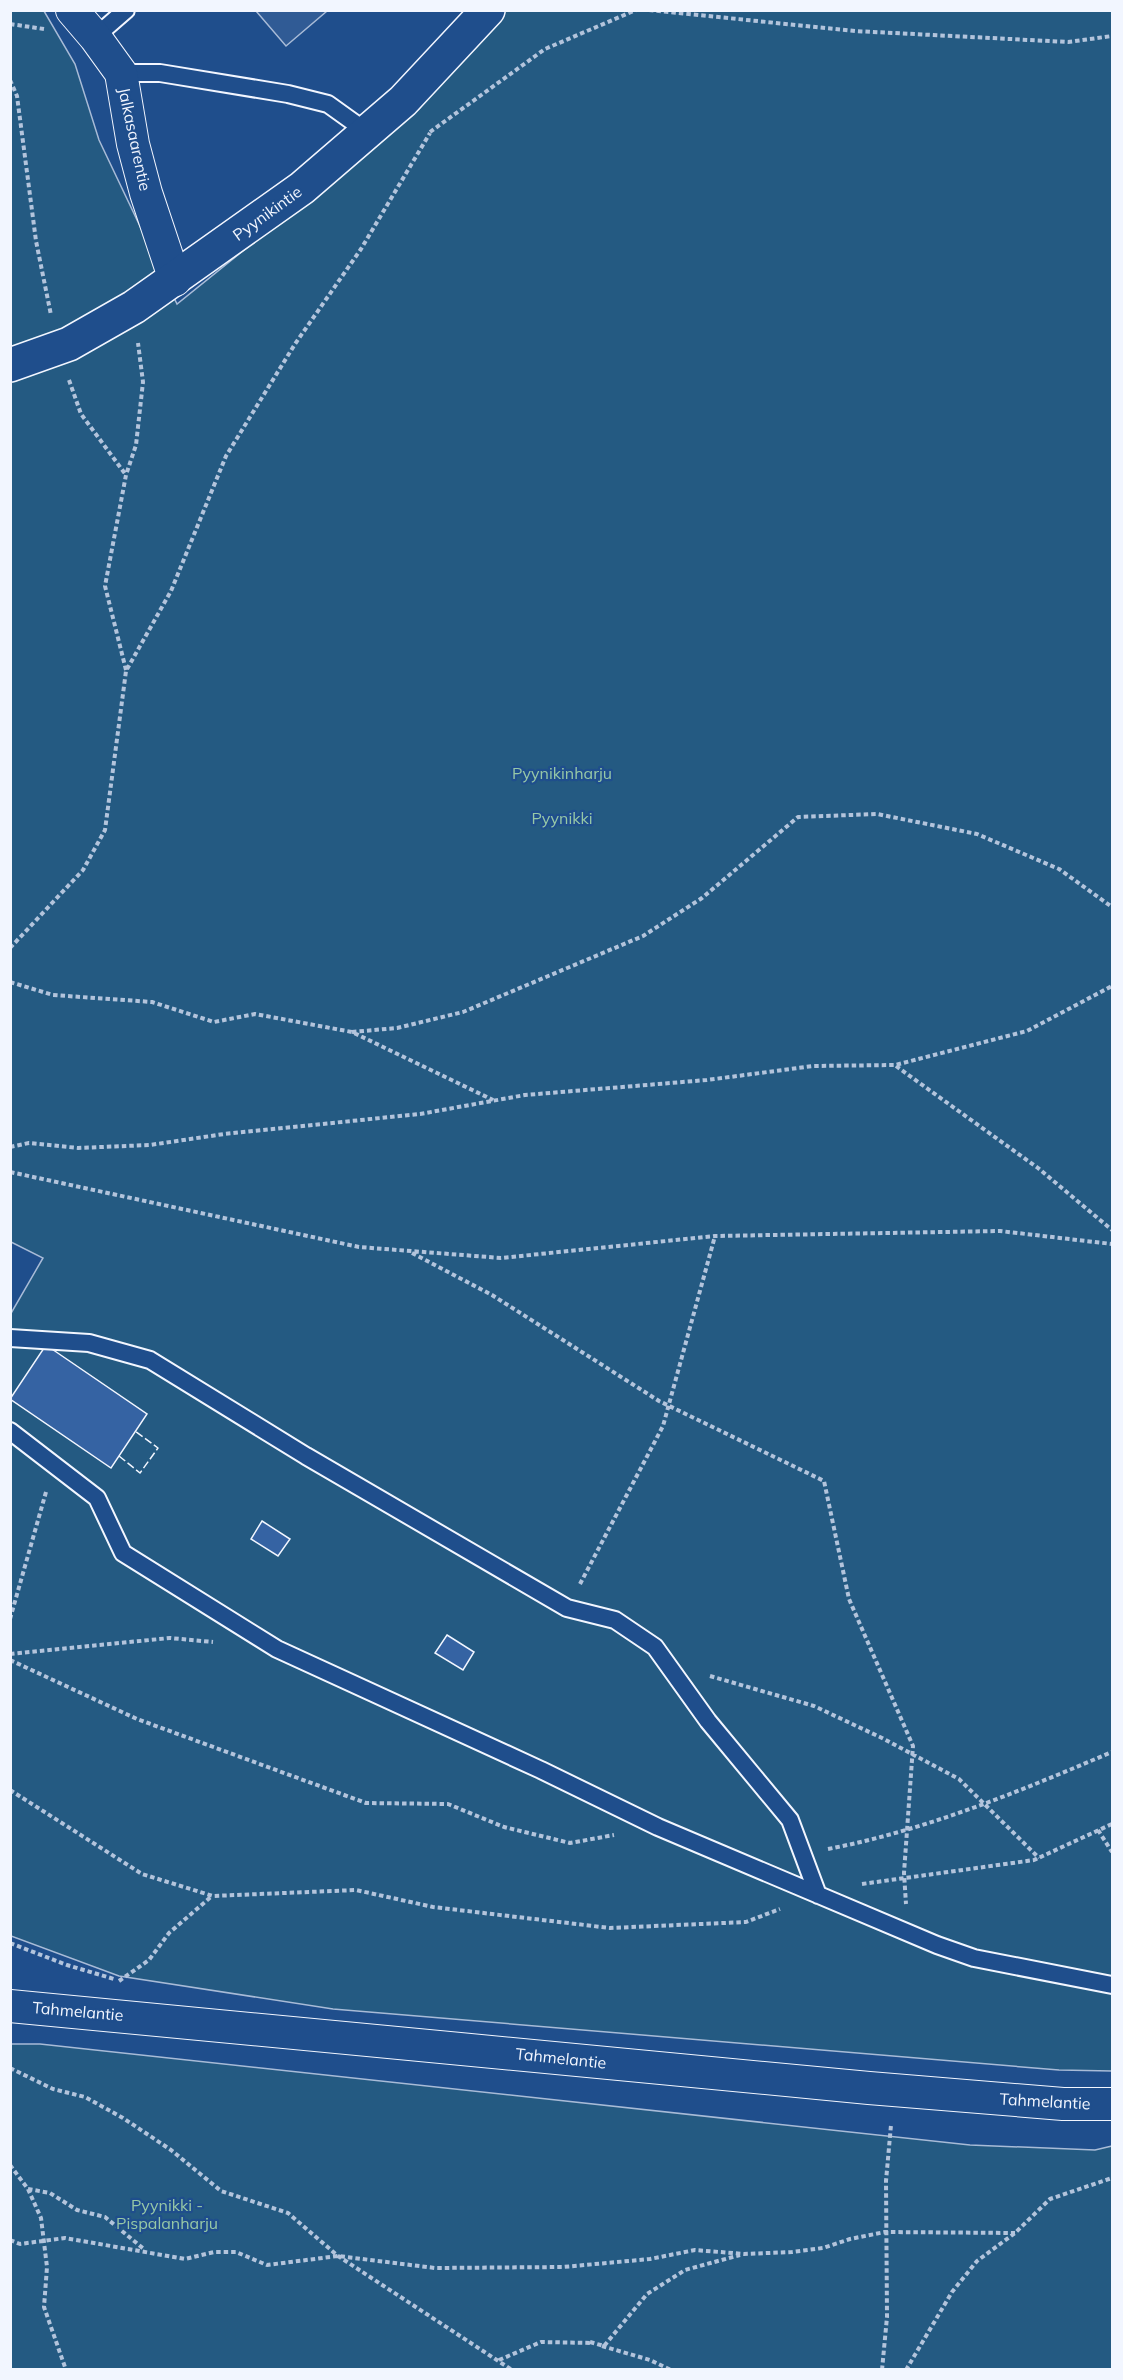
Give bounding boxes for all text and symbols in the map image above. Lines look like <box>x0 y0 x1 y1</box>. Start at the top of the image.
street label: Jalkasaarentie <box>114 85 156 193</box>
street label: Pyynikintie <box>229 181 305 245</box>
park label: Pyynikinharju <box>512 763 612 783</box>
park label: Pyynikki <box>531 808 593 828</box>
street label: Tahmelantie <box>32 1997 124 2025</box>
street label: Tahmelantie <box>515 2043 607 2073</box>
street label: Tahmelantie <box>999 2089 1091 2113</box>
park label: Pyynikki - Pispalanharju <box>116 2195 218 2233</box>

